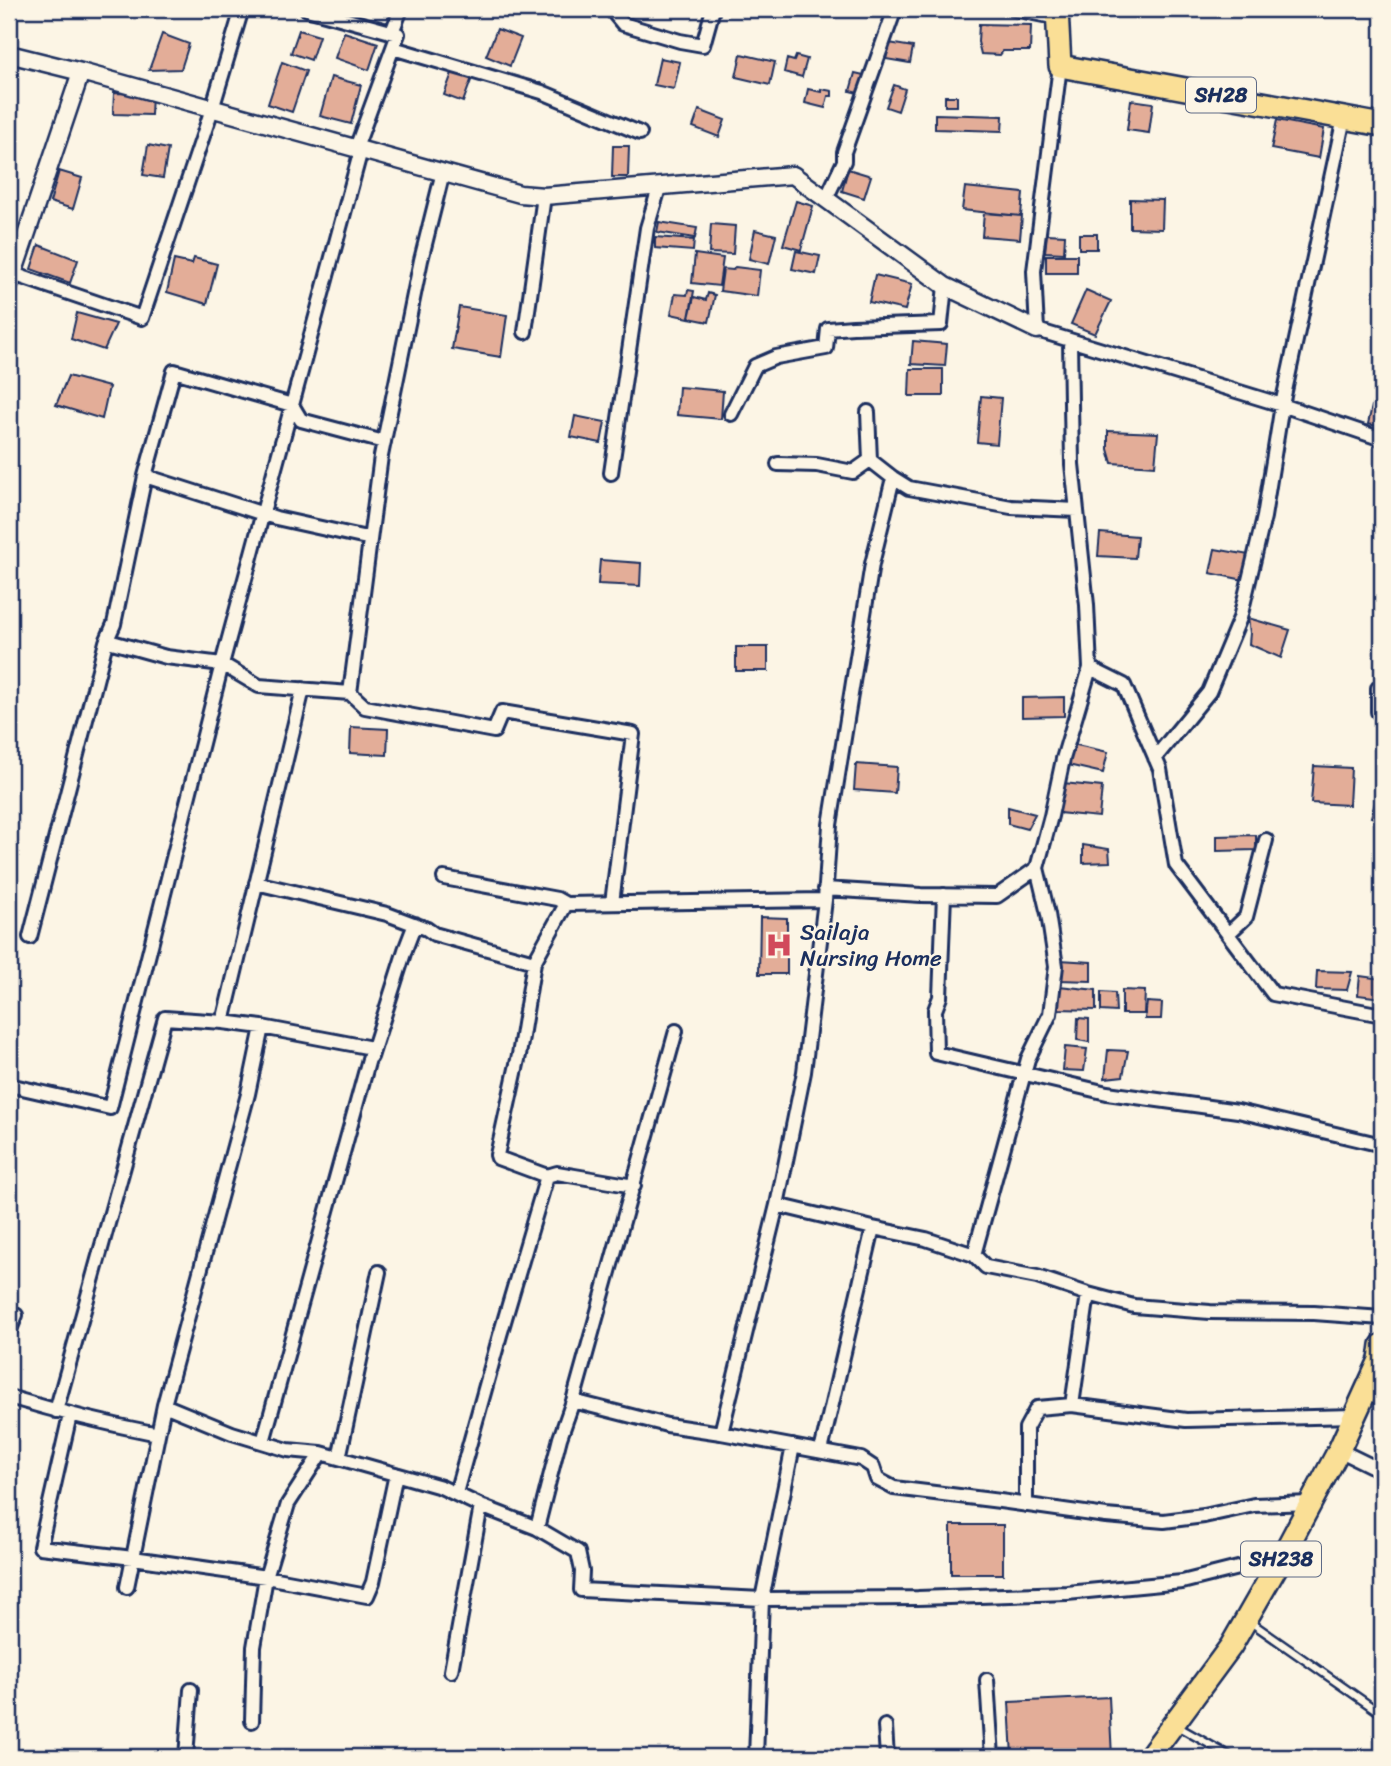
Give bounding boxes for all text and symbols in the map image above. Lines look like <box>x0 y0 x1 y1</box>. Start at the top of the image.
road number: SH28 <box>1186 78 1256 112</box>
place label: Sailaja Nursing Home <box>800 912 942 979</box>
hospital icon: Sailaja Nursing Home <box>764 930 794 960</box>
road number: SH238 <box>1241 1542 1321 1576</box>

